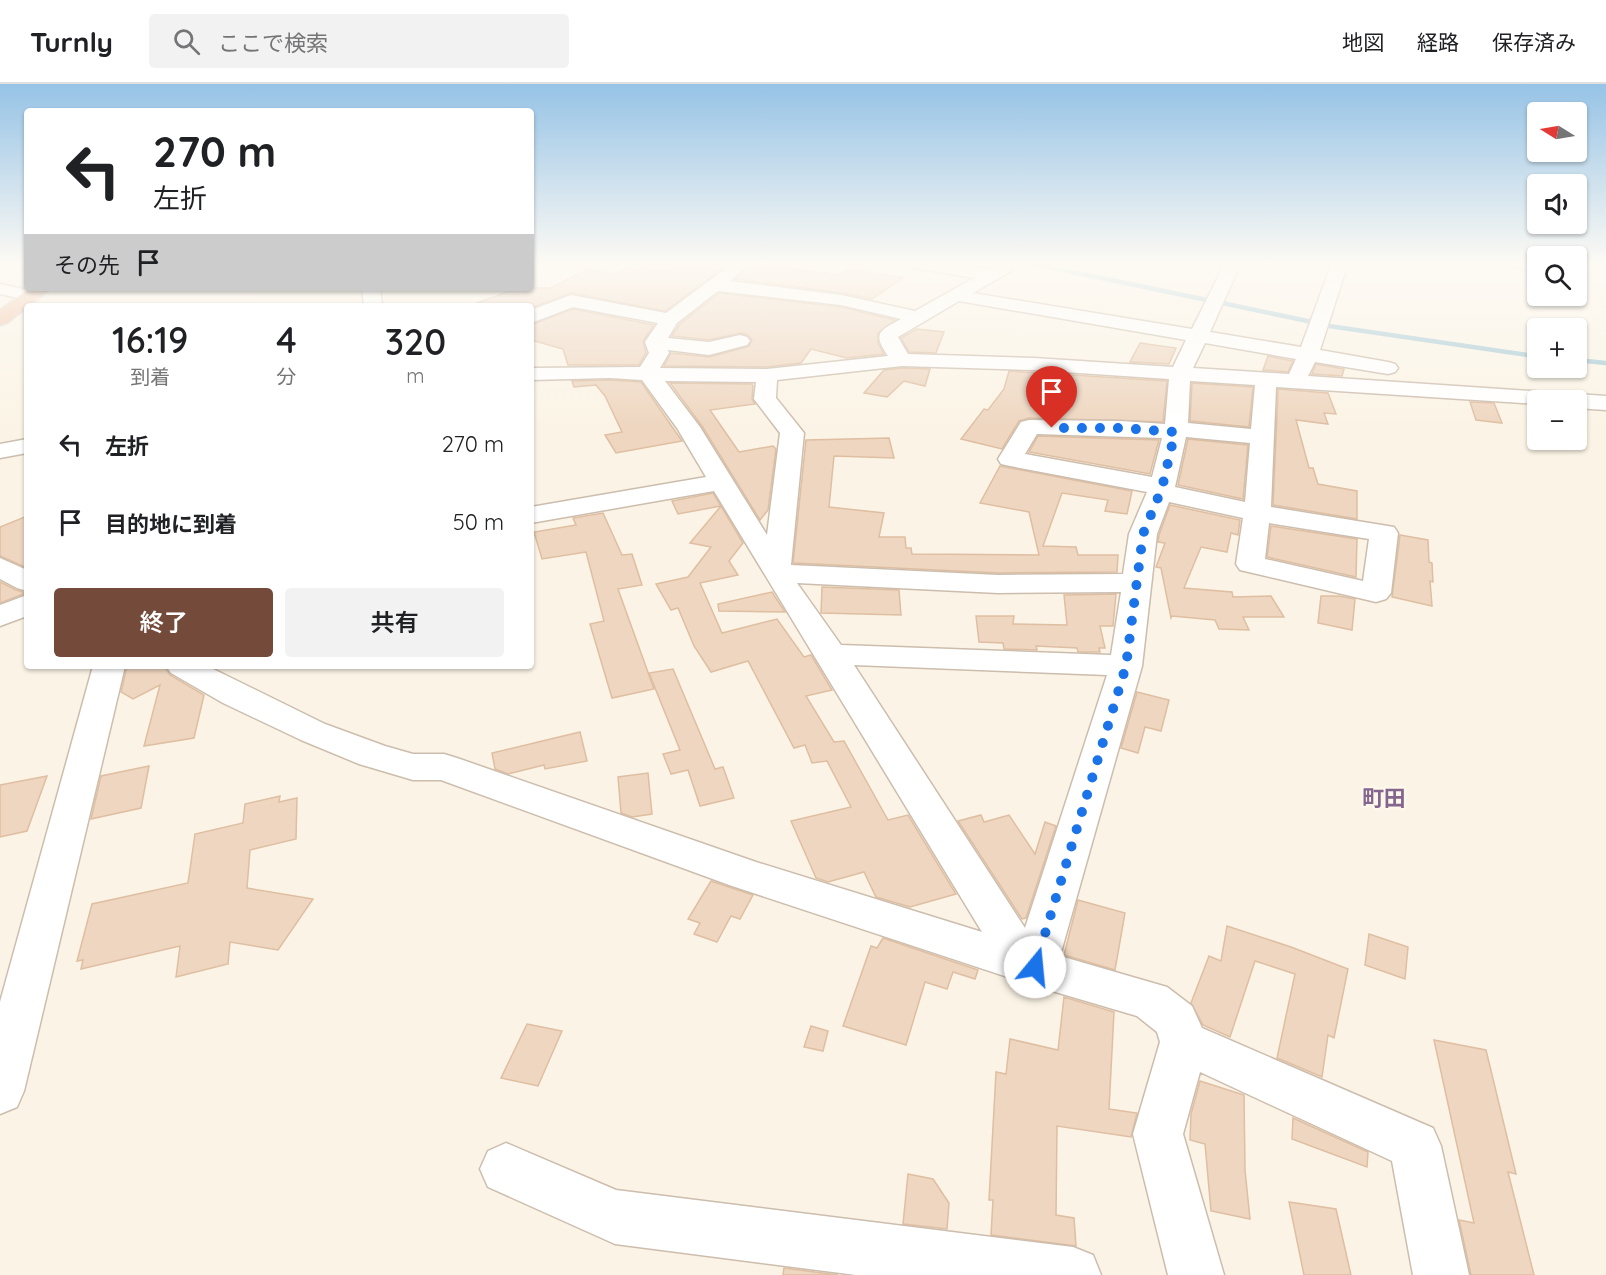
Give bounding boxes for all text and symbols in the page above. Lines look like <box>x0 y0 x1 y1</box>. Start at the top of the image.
search box <box>149 14 569 68</box>
text: Turnly <box>30 24 113 59</box>
icon: search <box>170 25 203 58</box>
text: ここで検索 <box>218 29 328 57</box>
text: 地図 <box>1342 29 1384 55</box>
text: 経路 <box>1417 29 1459 55</box>
text: 保存済み <box>1492 29 1576 55</box>
north arrow <box>1527 102 1587 162</box>
map controls <box>1527 102 1587 450</box>
text: 270 m <box>153 125 276 178</box>
icon: left <box>54 132 132 210</box>
button: sound <box>1527 174 1587 234</box>
text: 左折 <box>153 181 207 215</box>
icon: arrive <box>132 246 165 279</box>
button: search <box>1527 246 1587 306</box>
text: その先 <box>54 251 120 279</box>
text: 16:19 <box>112 317 188 362</box>
text: 4 <box>276 317 297 362</box>
button: + <box>1527 318 1587 378</box>
text: 320 <box>385 319 446 364</box>
text: m <box>406 363 424 388</box>
text: 到着 <box>130 364 170 389</box>
text: 分 <box>277 364 297 389</box>
pin <box>1026 366 1077 428</box>
icon: arrive <box>1035 375 1068 408</box>
button: − <box>1527 390 1587 450</box>
icon: left <box>54 428 87 461</box>
text: 270 m <box>442 430 504 458</box>
text: 左折 <box>105 432 149 460</box>
icon: arrive <box>54 506 87 539</box>
text: 50 m <box>453 508 504 536</box>
text: 目的地に到着 <box>105 510 237 538</box>
button: 終了 <box>54 588 273 657</box>
button: 共有 <box>285 588 504 657</box>
district label: 町田 <box>1362 784 1406 812</box>
position arrow <box>1003 935 1067 999</box>

